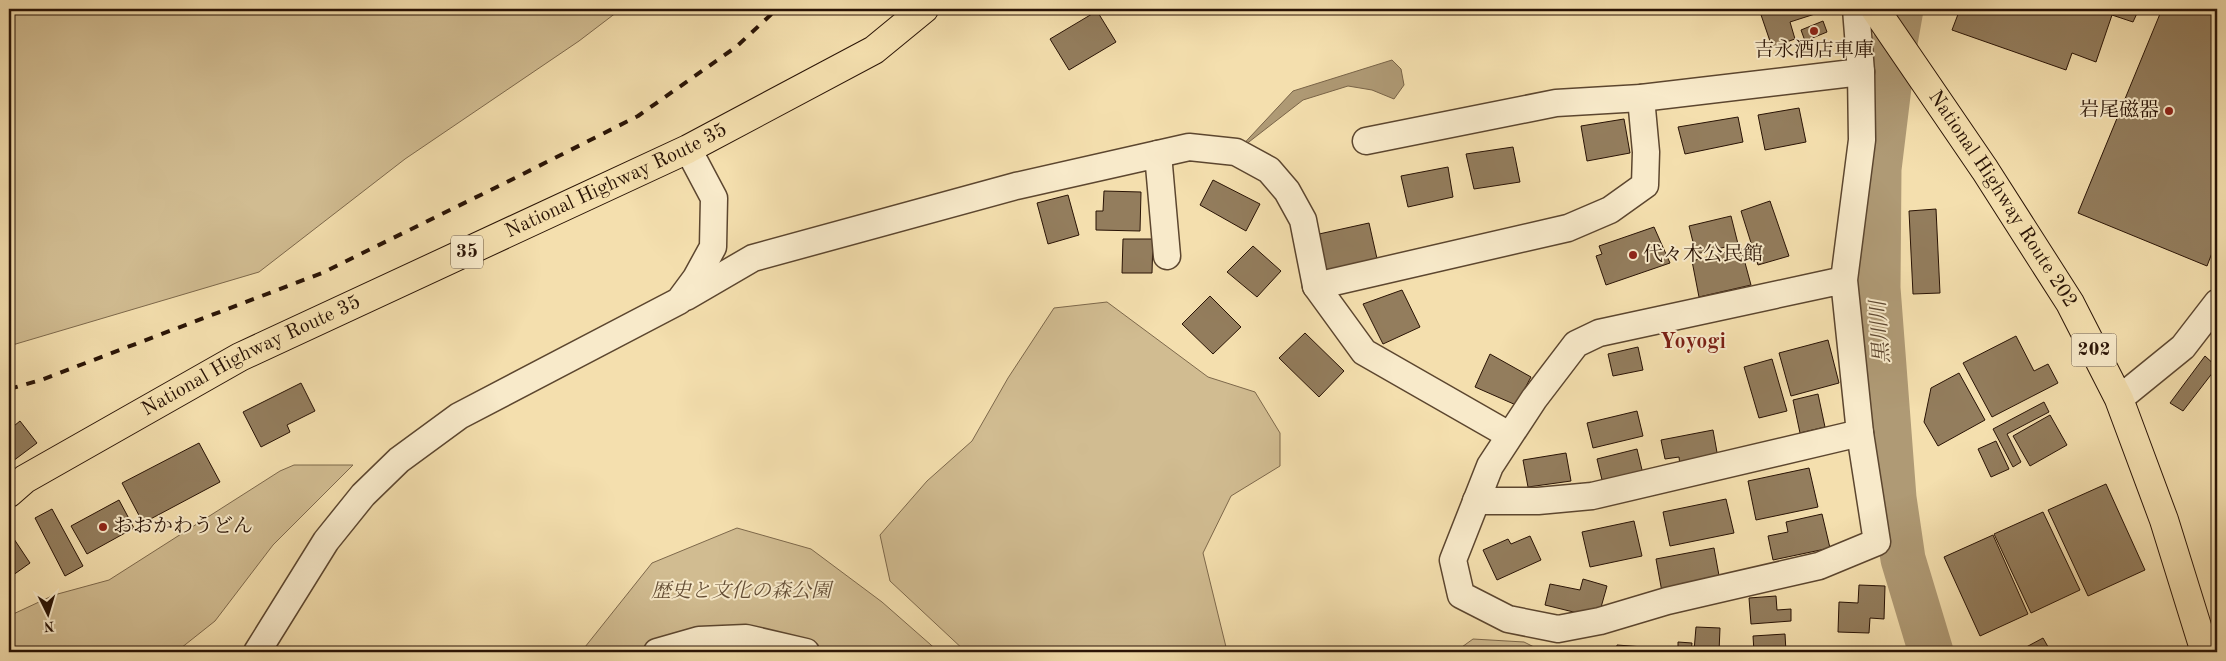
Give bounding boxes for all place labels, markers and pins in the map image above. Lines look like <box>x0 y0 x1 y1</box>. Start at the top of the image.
marker: 吉永酒店車庫 <box>1808 25 1820 37</box>
place label: 吉永酒店車庫 <box>1754 39 1874 61</box>
place label: 岩尾磁器 <box>2079 99 2159 121</box>
marker: 岩尾磁器 <box>2163 105 2175 117</box>
place label: 代々木公民館 <box>1643 243 1763 265</box>
marker: 代々木公民館 <box>1627 249 1639 261</box>
place label: おおかわうどん <box>113 515 253 537</box>
marker: おおかわうどん <box>97 521 109 533</box>

